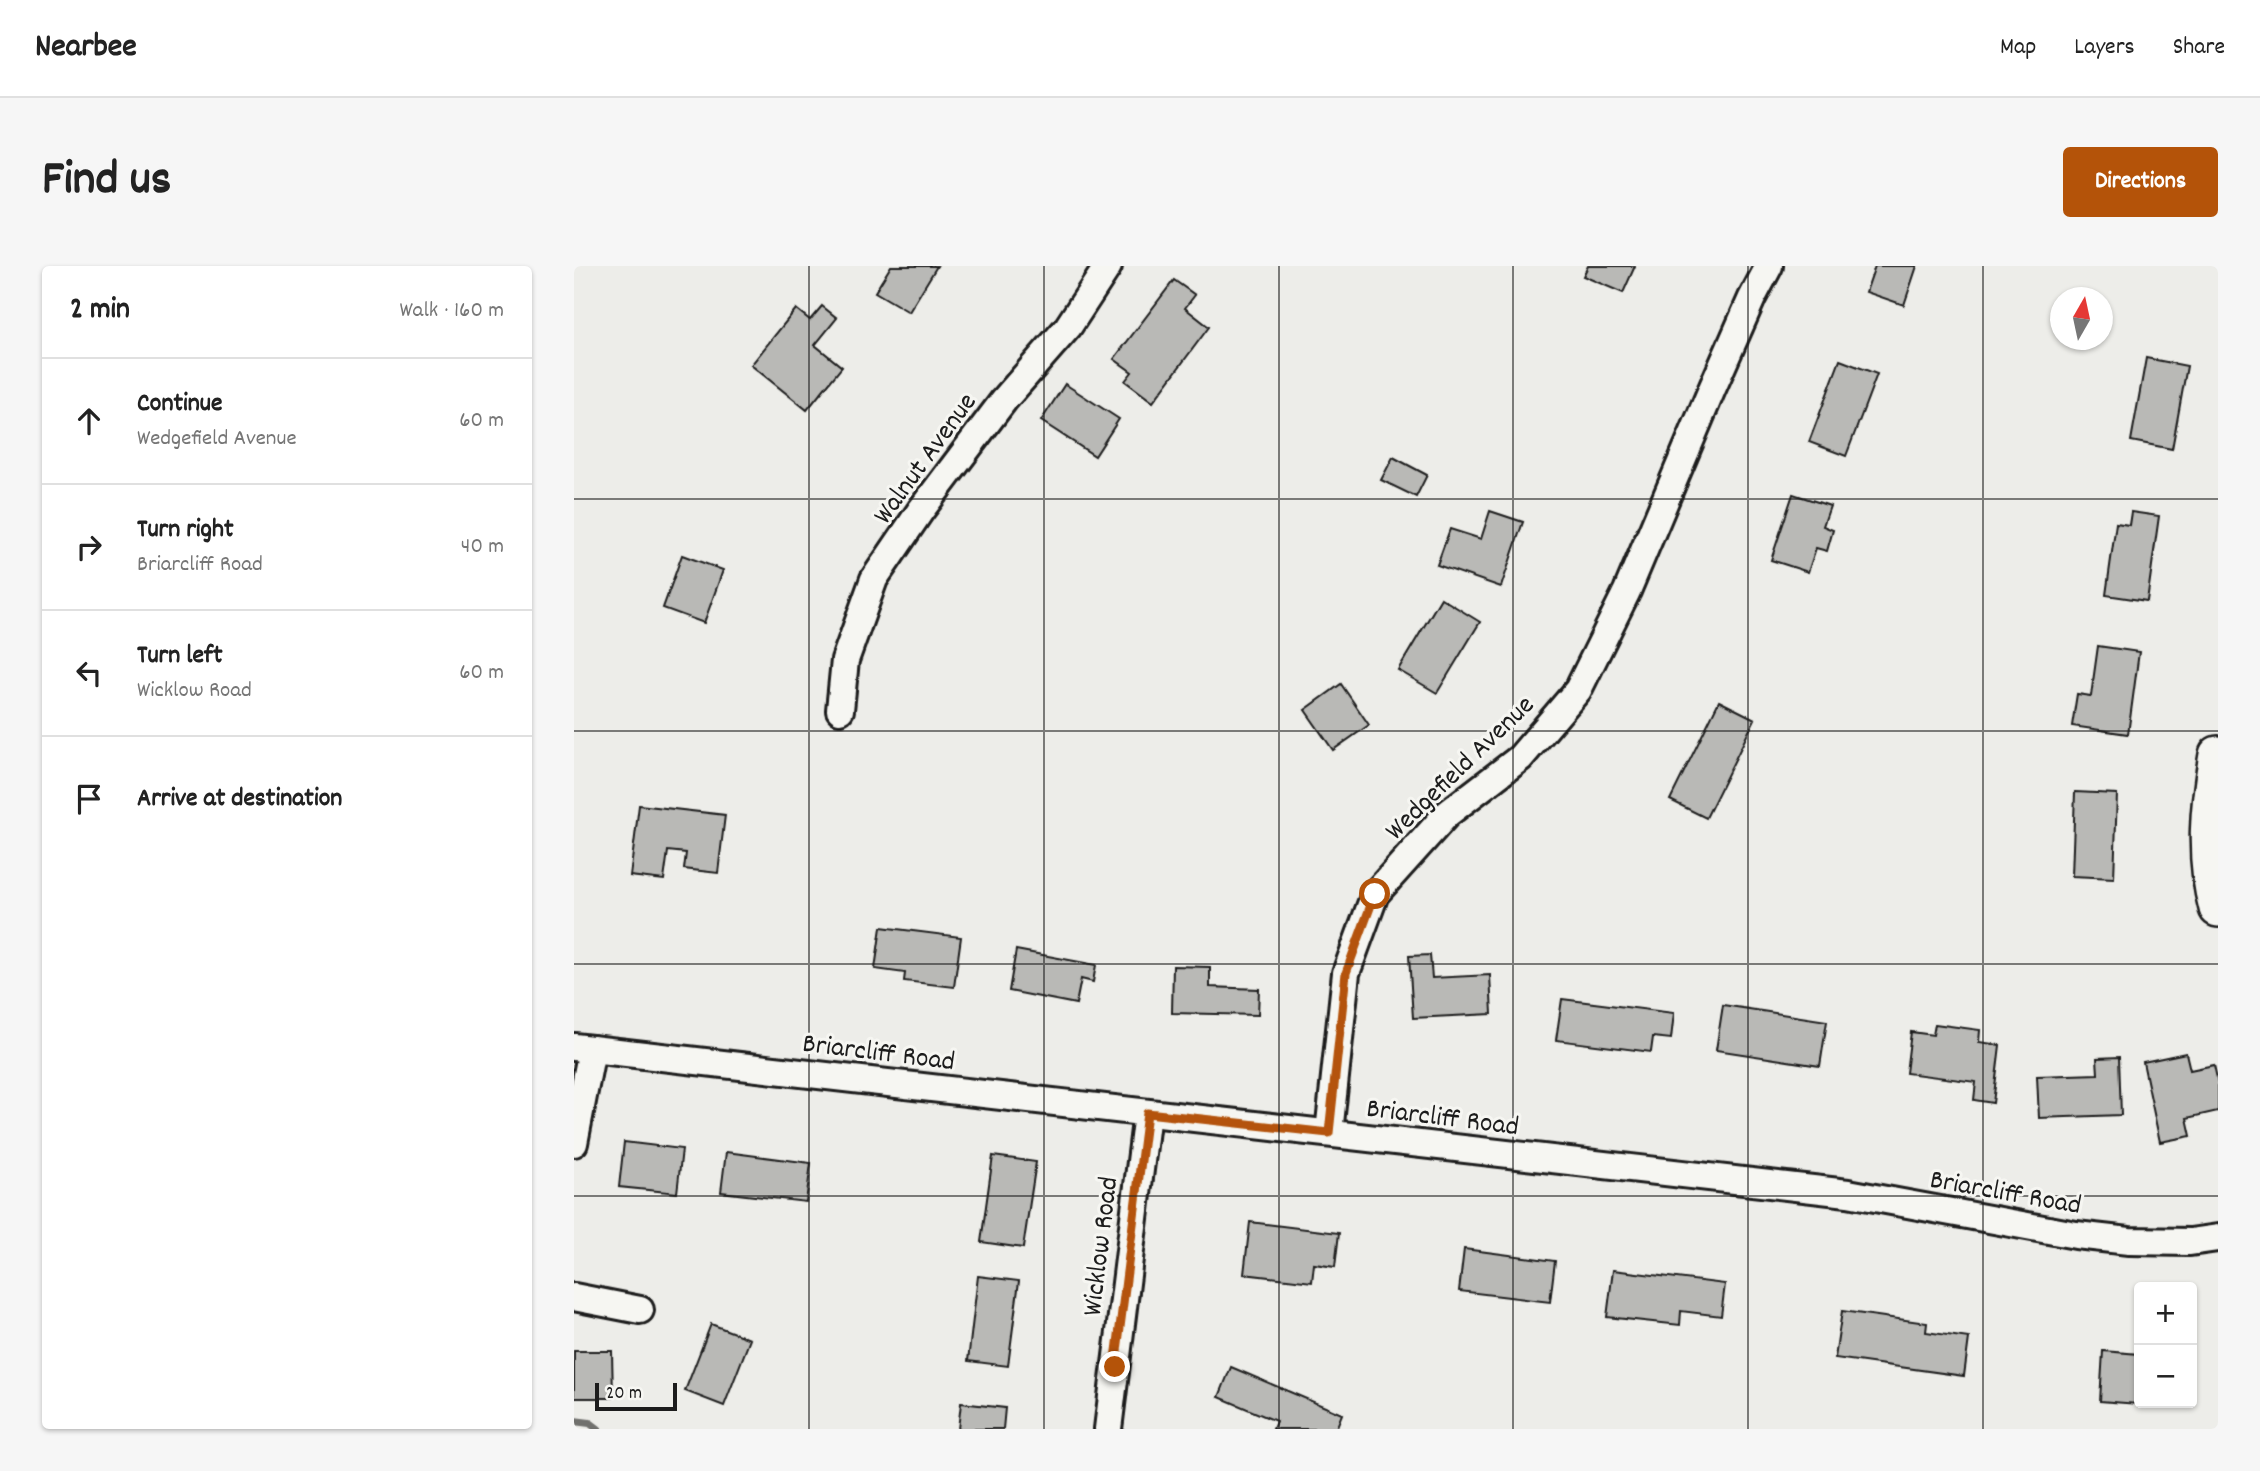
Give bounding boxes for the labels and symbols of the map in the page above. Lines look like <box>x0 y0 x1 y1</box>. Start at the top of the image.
north arrow <box>2050 287 2113 350</box>
street label: Walnut Avenue <box>866 386 989 534</box>
street label: Wedgefield Avenue <box>1378 688 1545 851</box>
route start <box>1359 878 1390 909</box>
street label: Briarcliff Road <box>800 1026 957 1084</box>
street label: Briarcliff Road <box>1364 1091 1521 1149</box>
street label: Briarcliff Road <box>1926 1162 2084 1228</box>
street label: Wicklow Road <box>1075 1175 1131 1318</box>
route end <box>1099 1351 1130 1382</box>
scale bar <box>595 1380 677 1412</box>

